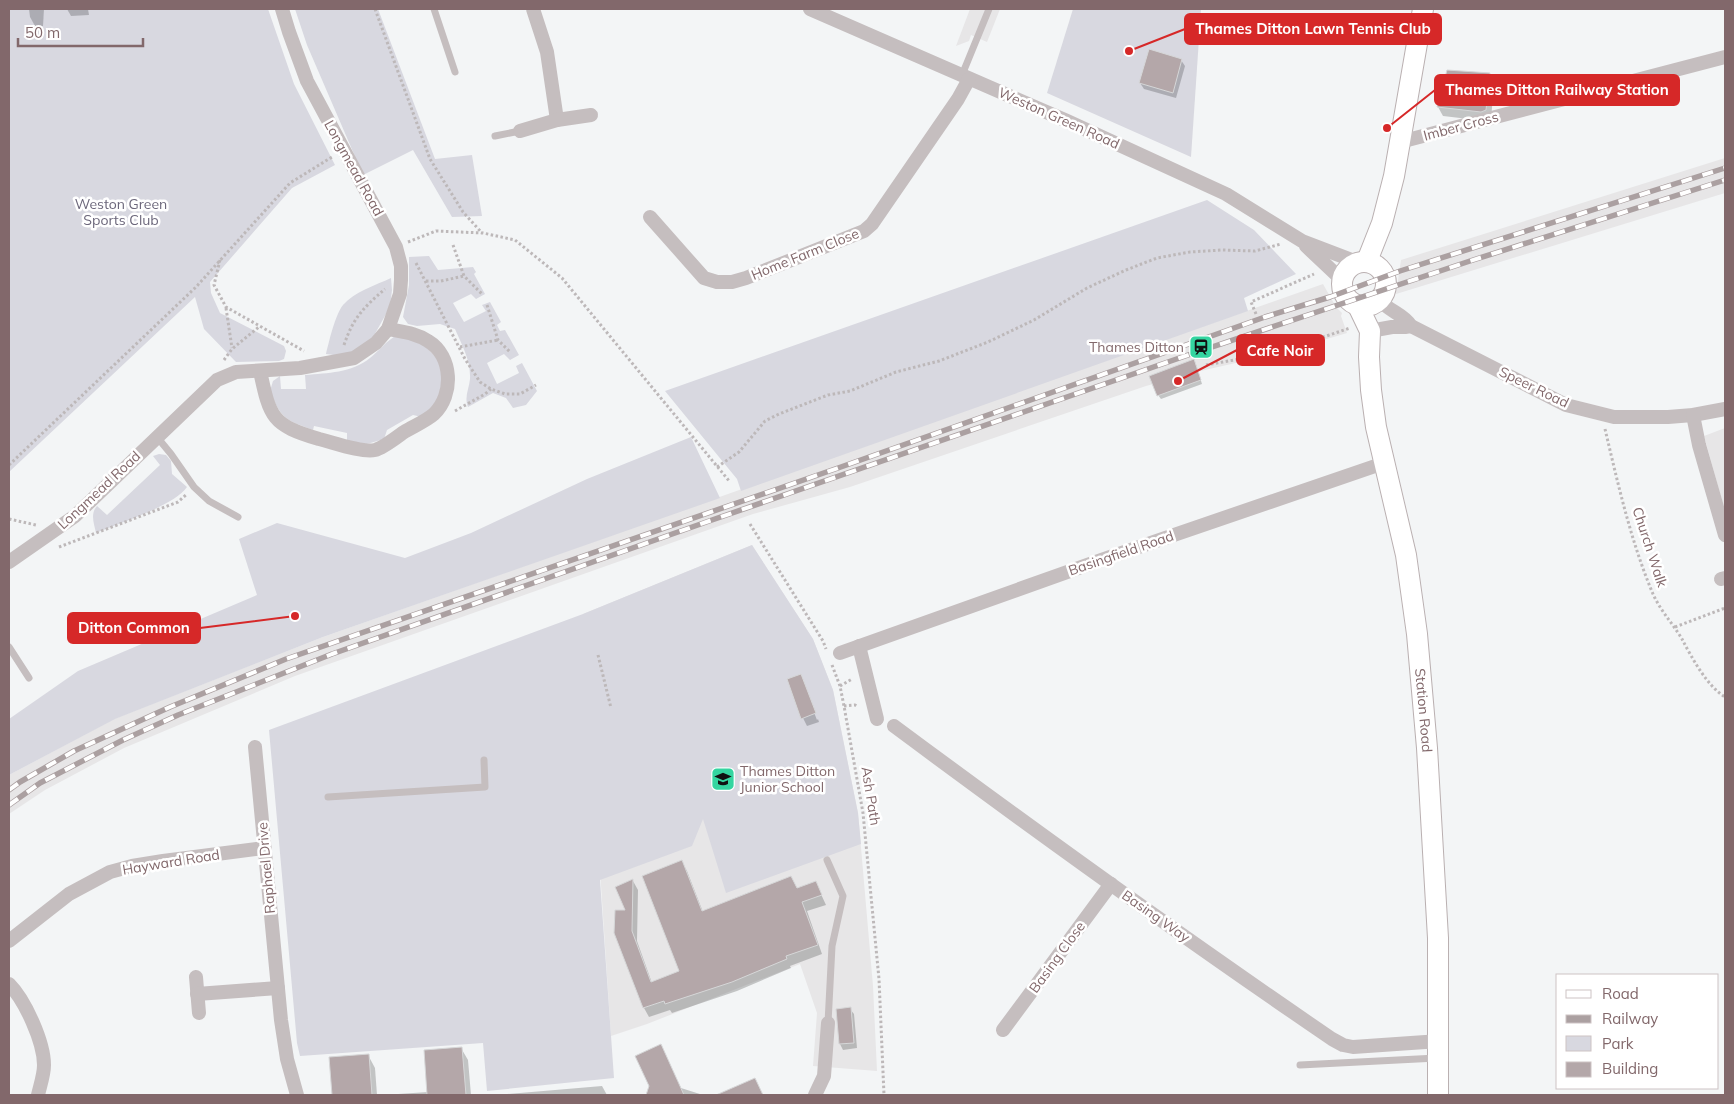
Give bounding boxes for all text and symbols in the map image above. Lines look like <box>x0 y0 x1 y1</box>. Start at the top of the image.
callout: Thames Ditton Lawn Tennis Club <box>1185 14 1441 44</box>
scale bar <box>18 15 142 47</box>
text: Thames Ditton Lawn Tennis Club <box>1195 19 1431 38</box>
text: 50 m <box>25 23 60 42</box>
callout: Thames Ditton Railway Station <box>1435 75 1679 105</box>
text: Thames Ditton Railway Station <box>1445 80 1669 99</box>
street label: Weston Green Road <box>996 83 1122 153</box>
street label: Imber Cross <box>1421 107 1501 145</box>
street label: Longmead Road <box>320 117 388 219</box>
park label: Weston Green Sports Club <box>75 195 167 229</box>
street label: Home Farm Close <box>748 224 862 284</box>
station icon: Thames Ditton <box>1188 334 1214 360</box>
callout: Cafe Noir <box>1237 335 1324 365</box>
place label: Thames Ditton <box>1089 338 1184 356</box>
text: Cafe Noir <box>1247 341 1314 360</box>
street label: Speer Road <box>1496 362 1572 412</box>
street label: Longmead Road <box>54 447 144 533</box>
street label: Church Walk <box>1629 505 1672 590</box>
street label: Basingfield Road <box>1066 527 1176 579</box>
callout: Ditton Common <box>68 613 200 643</box>
text: Ditton Common <box>78 618 190 637</box>
street label: Station Road <box>1411 667 1436 753</box>
place label: Thames Ditton Junior School <box>740 762 835 796</box>
street label: Ash Path <box>857 765 885 827</box>
school or university icon: Thames Ditton Junior School <box>710 766 736 792</box>
street label: Raphael Drive <box>253 822 279 914</box>
street label: Hayward Road <box>121 845 221 879</box>
street label: Basing Way <box>1118 886 1194 946</box>
street label: Basing Close <box>1025 918 1089 996</box>
legend <box>1556 974 1719 1089</box>
text: Road <box>1602 984 1639 1003</box>
text: Railway <box>1602 1009 1658 1028</box>
text: Park <box>1602 1034 1634 1053</box>
text: Building <box>1602 1059 1658 1078</box>

